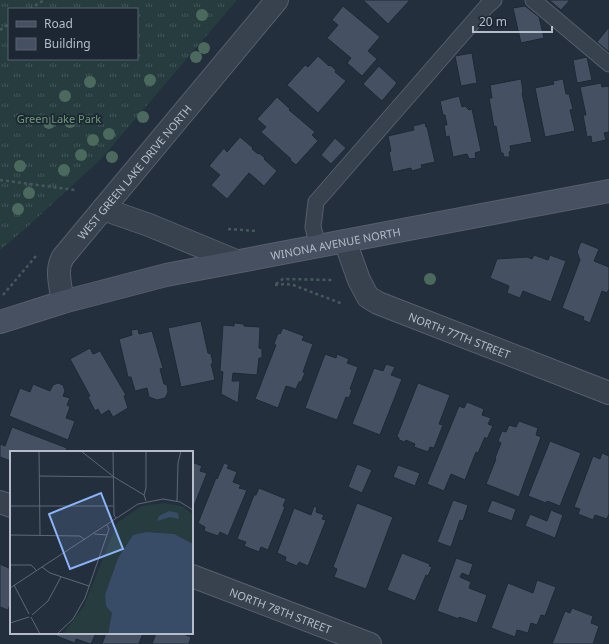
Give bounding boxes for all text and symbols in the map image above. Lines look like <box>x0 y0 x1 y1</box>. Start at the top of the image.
legend <box>8 8 138 60</box>
scale bar <box>473 8 552 34</box>
text: 20 m <box>479 13 507 30</box>
text: Road <box>44 15 73 32</box>
text: Building <box>44 35 91 52</box>
street label: WEST GREEN LAKE DRIVE NORTH <box>74 101 194 242</box>
park label: Green Lake Park <box>17 111 101 126</box>
street label: WINONA AVENUE NORTH <box>269 223 402 263</box>
street label: NORTH 77TH STREET <box>407 308 513 361</box>
inset map <box>10 451 193 634</box>
street label: NORTH 78TH STREET <box>228 584 334 636</box>

